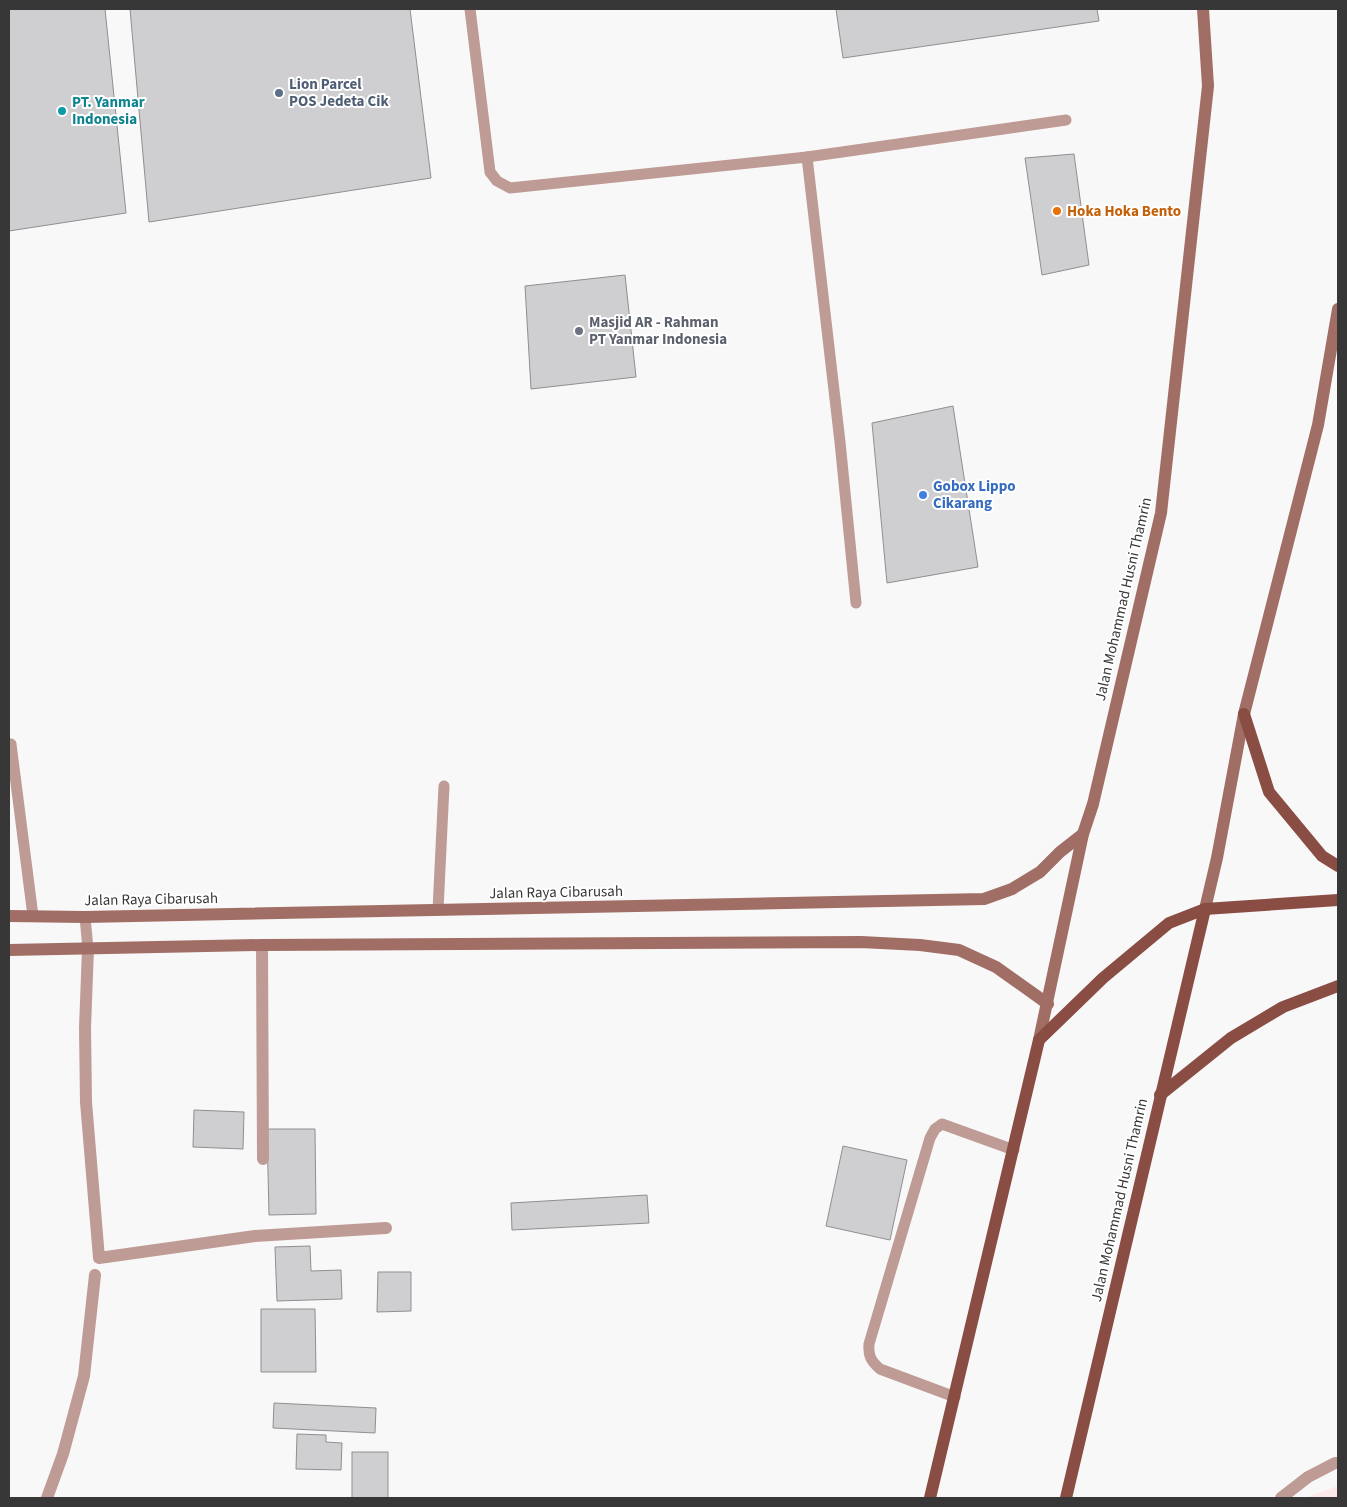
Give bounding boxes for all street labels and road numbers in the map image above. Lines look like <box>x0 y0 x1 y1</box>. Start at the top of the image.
street label: Jalan Mohammad Husni Thamrin <box>1090 495 1157 703</box>
street label: Jalan Raya Cibarusah <box>489 881 623 904</box>
street label: Jalan Raya Cibarusah <box>84 888 218 911</box>
street label: Jalan Mohammad Husni Thamrin <box>1086 1096 1153 1304</box>

